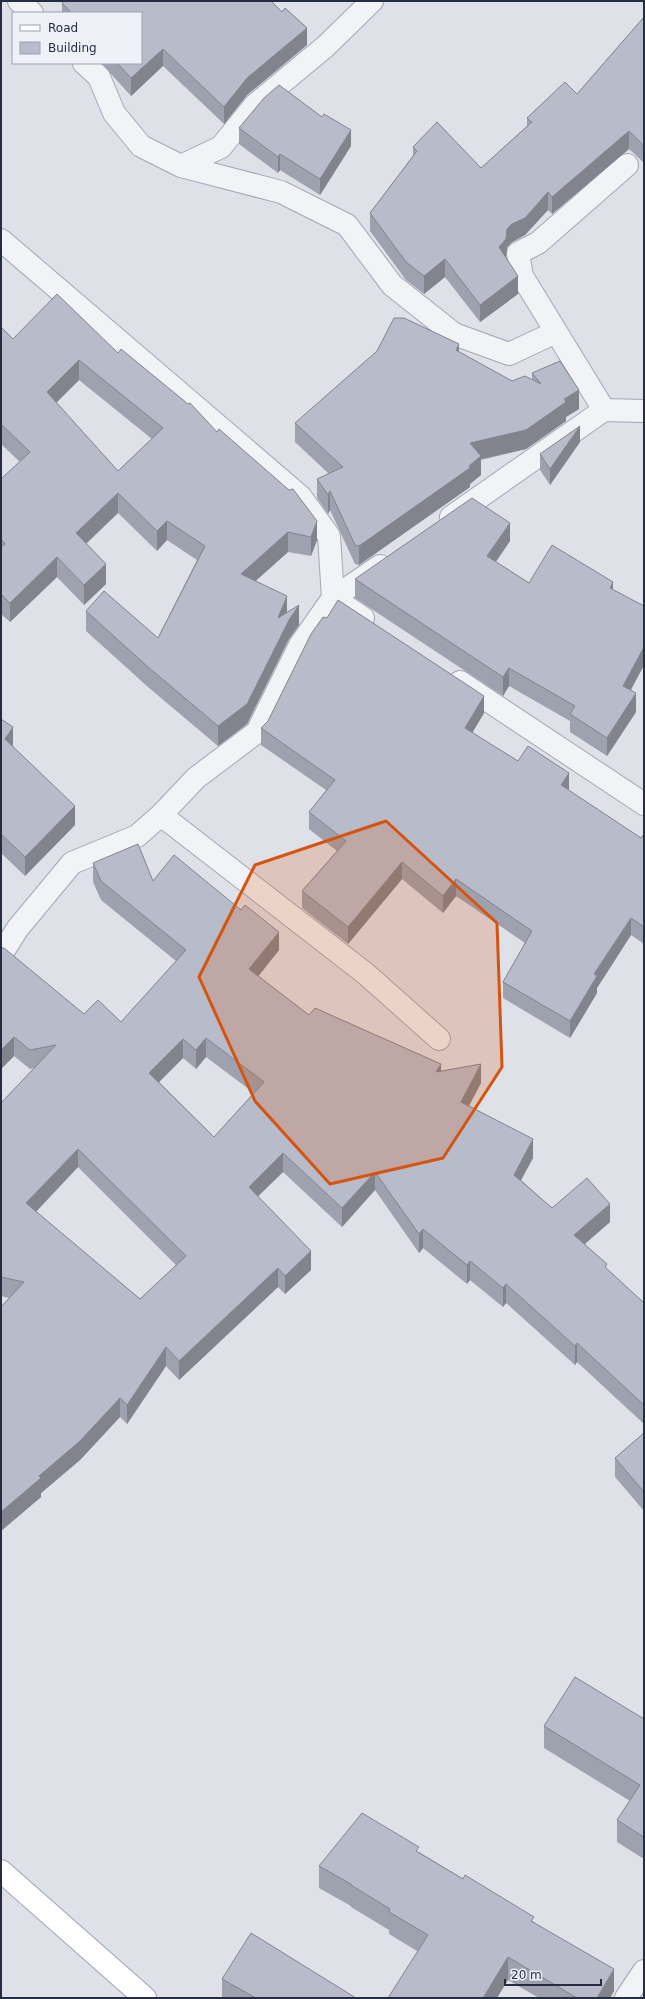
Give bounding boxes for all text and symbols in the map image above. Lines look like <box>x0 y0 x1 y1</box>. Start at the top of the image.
legend <box>12 12 142 64</box>
text: Road <box>48 21 78 35</box>
text: Building <box>48 41 97 55</box>
scale bar <box>505 1961 601 1987</box>
text: 20 m <box>511 1968 542 1982</box>

